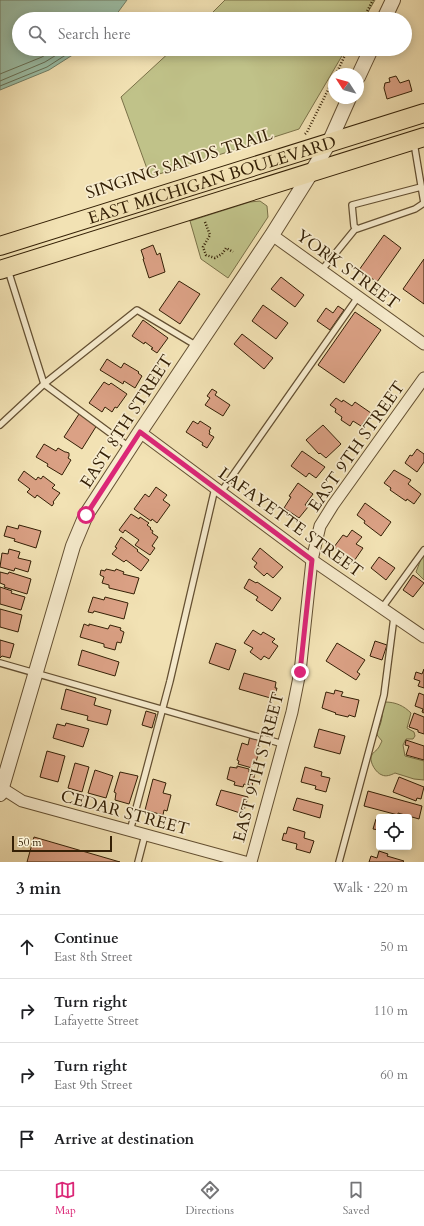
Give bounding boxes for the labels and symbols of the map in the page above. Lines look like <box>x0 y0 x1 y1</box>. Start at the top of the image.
north arrow <box>328 68 364 104</box>
street label: SINGING SANDS TRAIL <box>83 122 276 205</box>
street label: EAST MICHIGAN BOULEVARD <box>85 130 339 230</box>
street label: YORK STREET <box>291 224 404 315</box>
street label: EAST 8TH STREET <box>75 350 178 492</box>
street label: EAST 9TH STREET <box>303 376 410 516</box>
street label: LAFAYETTE STREET <box>214 462 368 583</box>
route start <box>77 506 95 524</box>
route end <box>291 663 309 681</box>
street label: EAST 9TH STREET <box>227 690 290 845</box>
street label: CEDAR STREET <box>58 784 192 841</box>
scale bar <box>12 834 112 853</box>

